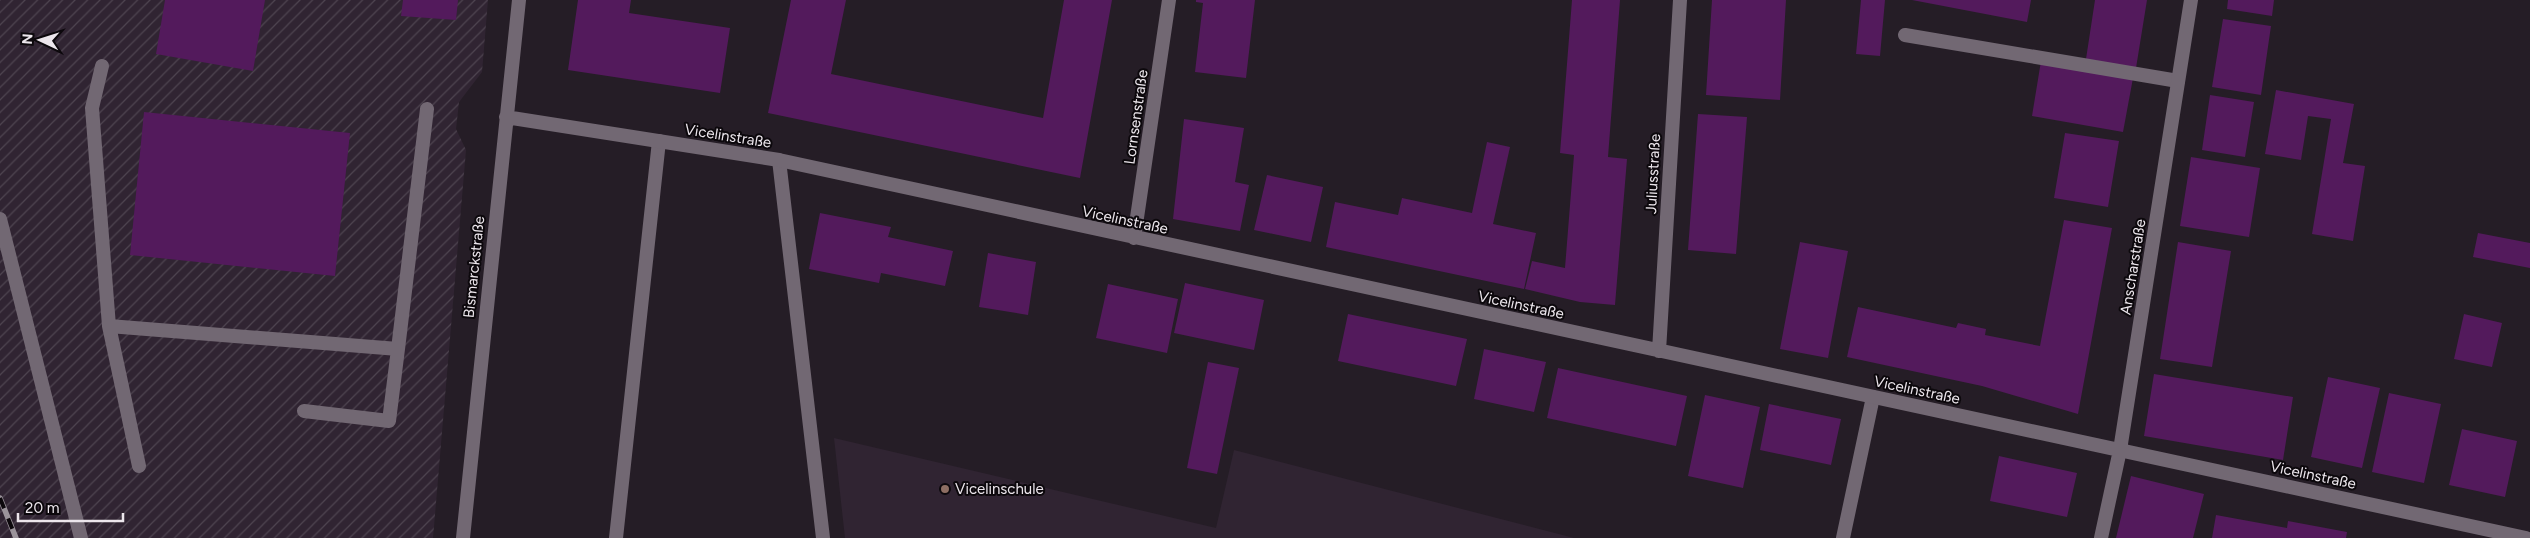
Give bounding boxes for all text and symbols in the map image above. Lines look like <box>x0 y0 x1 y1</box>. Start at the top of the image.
north arrow <box>15 15 65 65</box>
text: N <box>19 33 36 45</box>
street label: Lornsenstraße <box>1120 68 1152 166</box>
street label: Vicelinstraße <box>683 120 773 152</box>
street label: Juliusstraße <box>1642 133 1664 215</box>
street label: Vicelinstraße <box>1080 202 1170 238</box>
street label: Bismarckstraße <box>460 215 488 319</box>
street label: Anscharstraße <box>2117 218 2149 316</box>
street label: Vicelinstraße <box>1476 287 1566 323</box>
street label: Vicelinstraße <box>1872 372 1962 408</box>
street label: Vicelinstraße <box>2268 457 2358 493</box>
place label: Vicelinschule <box>955 480 1044 498</box>
marker: Vicelinschule <box>939 483 951 495</box>
scale bar <box>18 490 122 522</box>
text: 20 m <box>25 499 59 517</box>

